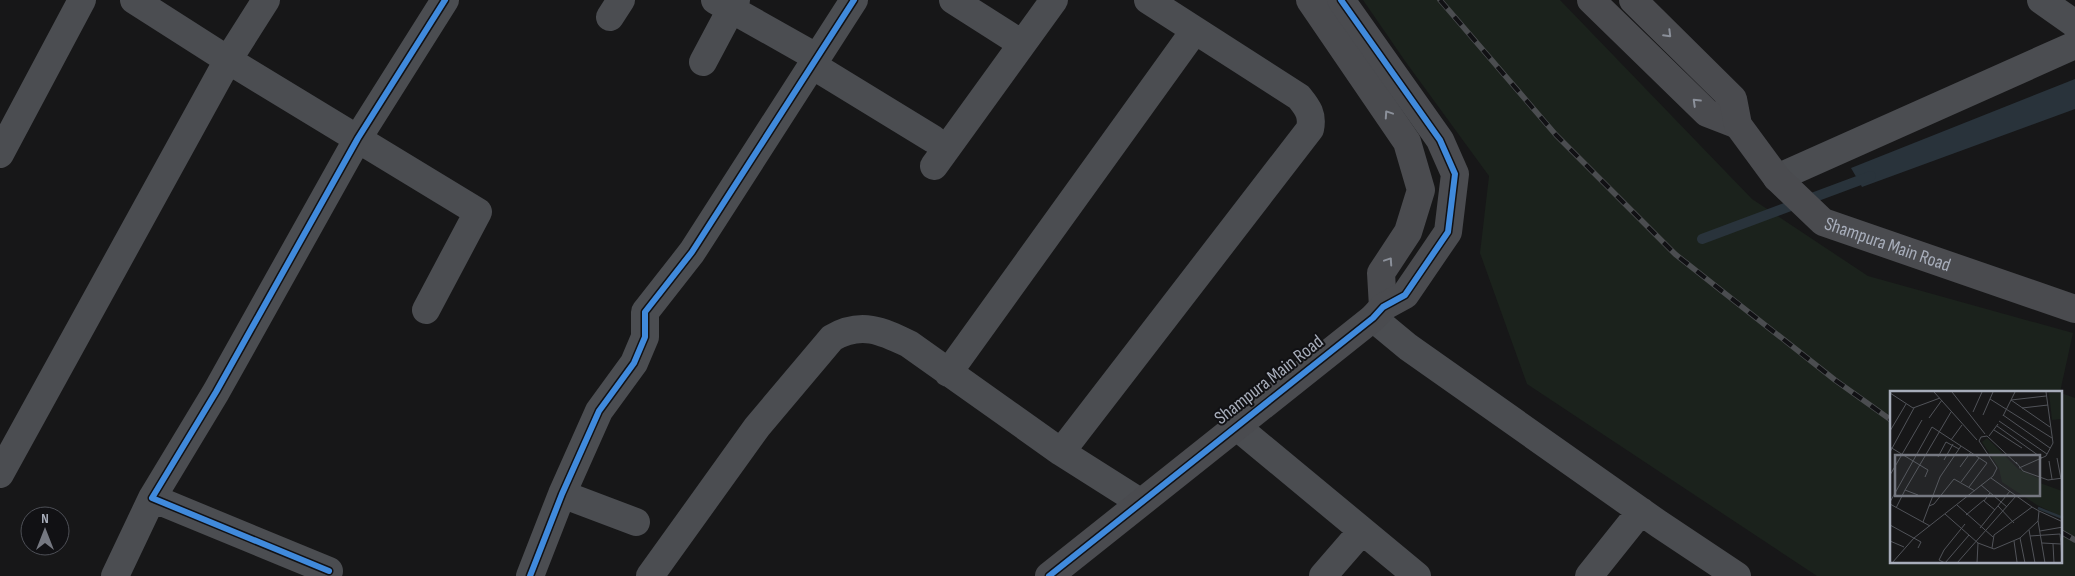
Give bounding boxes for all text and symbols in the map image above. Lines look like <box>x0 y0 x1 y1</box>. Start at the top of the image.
one-way arrow <box>1662 28 1671 37</box>
one-way arrow <box>1692 99 1701 108</box>
one-way arrow <box>1384 110 1394 119</box>
street label: Shampura Main Road <box>1821 212 1954 277</box>
one-way arrow <box>1383 257 1392 266</box>
street label: Shampura Main Road <box>1210 330 1328 430</box>
inset map <box>1890 391 2062 564</box>
north arrow <box>20 506 70 556</box>
text: N <box>41 510 49 527</box>

